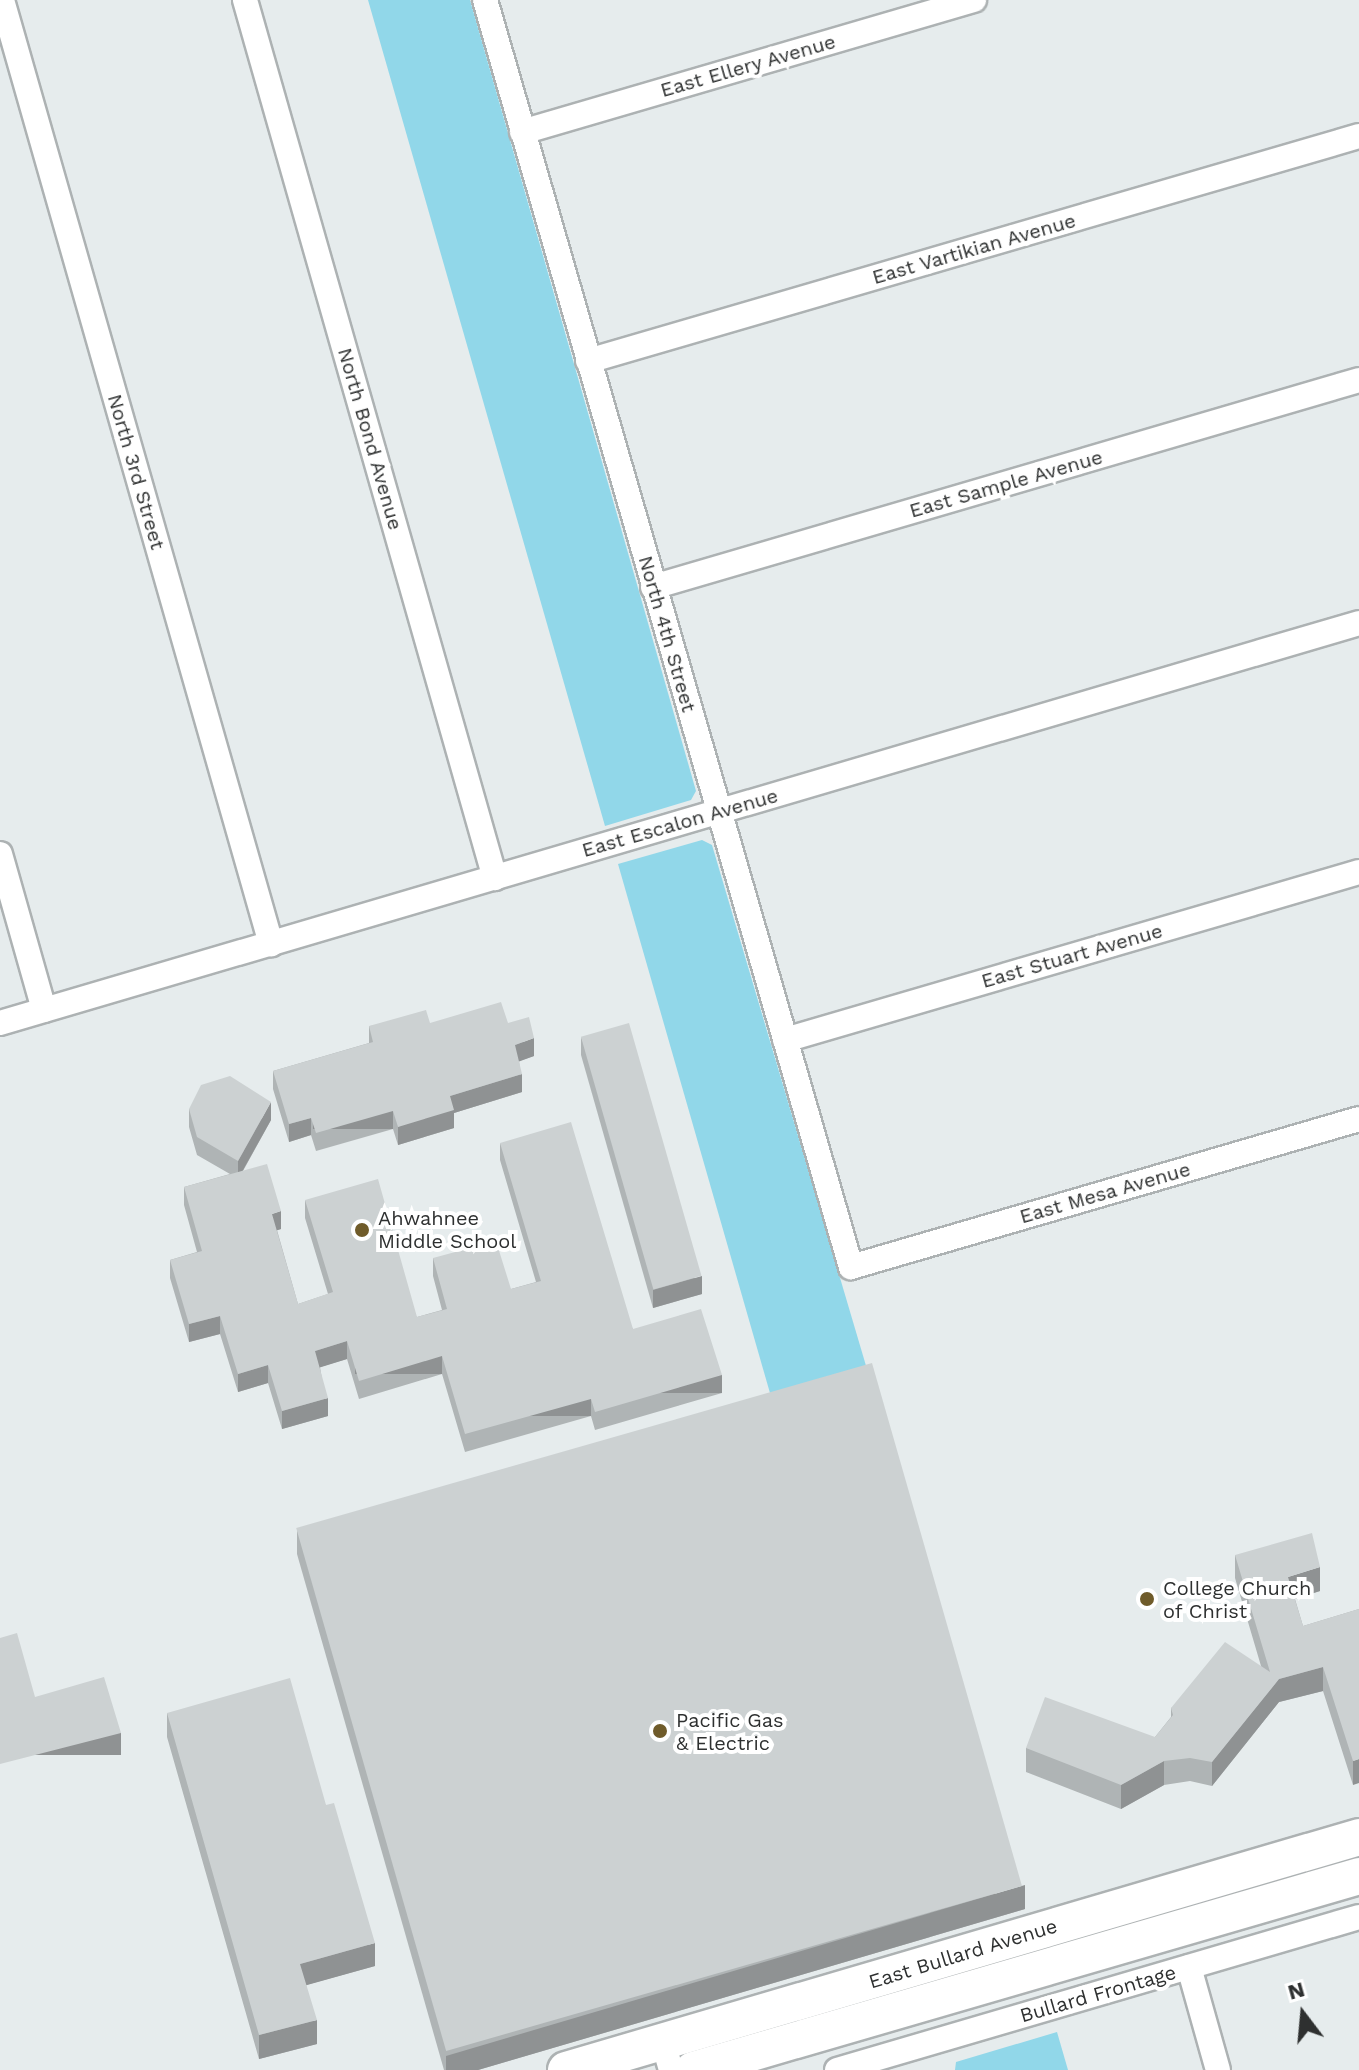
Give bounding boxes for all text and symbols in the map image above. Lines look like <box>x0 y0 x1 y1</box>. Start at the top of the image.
street label: East Ellery Avenue <box>657 29 839 103</box>
street label: East Vartikian Avenue <box>869 208 1079 290</box>
street label: North Bond Avenue <box>332 345 408 533</box>
street label: North 3rd Street <box>102 391 170 553</box>
street label: East Sample Avenue <box>906 445 1106 523</box>
street label: North 4th Street <box>633 553 701 715</box>
street label: East Escalon Avenue <box>579 783 781 863</box>
street label: East Stuart Avenue <box>978 919 1166 993</box>
street label: East Mesa Avenue <box>1016 1157 1194 1229</box>
place label: Ahwahnee Middle School <box>378 1206 516 1253</box>
marker: Ahwahnee Middle School <box>353 1221 371 1239</box>
place label: College Church of Christ <box>1163 1576 1311 1623</box>
marker: College Church of Christ <box>1138 1590 1156 1608</box>
place label: Pacific Gas & Electric <box>676 1708 784 1755</box>
marker: Pacific Gas & Electric <box>651 1722 669 1740</box>
street label: East Bullard Avenue <box>865 1914 1061 1994</box>
street label: Bullard Frontage <box>1017 1960 1179 2028</box>
north arrow <box>1263 1974 1343 2054</box>
text: N <box>1285 1976 1308 2005</box>

